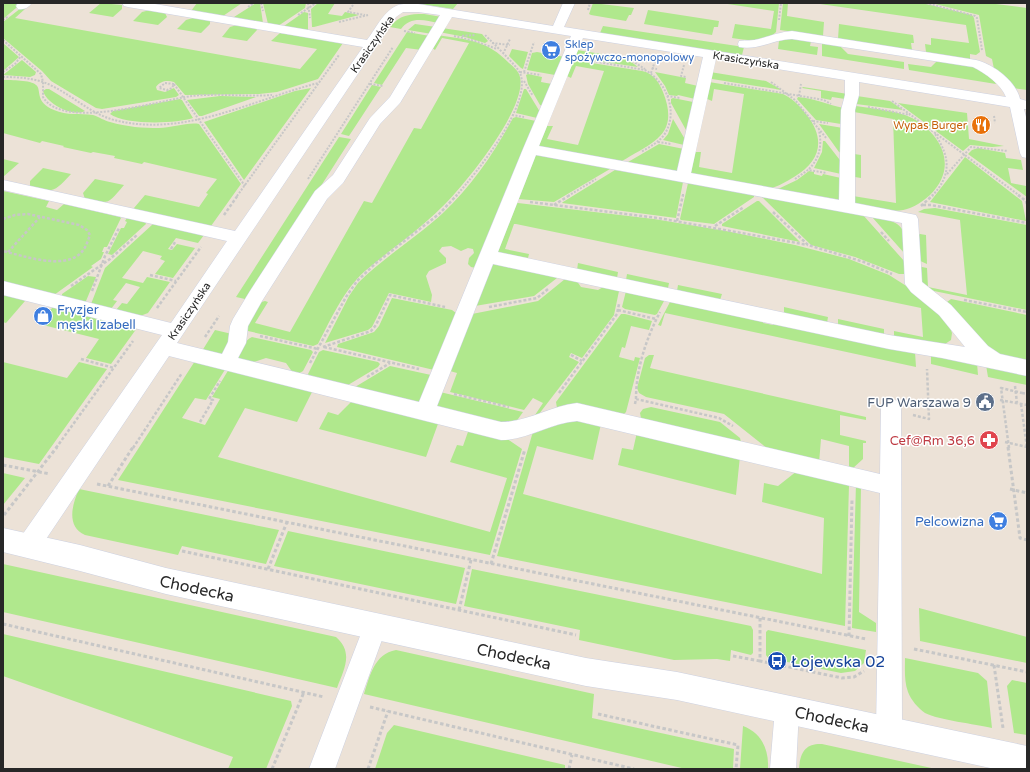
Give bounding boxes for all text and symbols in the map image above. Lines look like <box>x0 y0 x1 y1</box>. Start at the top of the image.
street label: Krasiczyńska <box>348 13 397 75</box>
place label: Sklep spożywczo-monopolowy <box>565 38 694 64</box>
supermarket icon: Sklep spożywczo-monopolowy <box>540 39 562 61</box>
street label: Krasiczyńska <box>712 49 780 72</box>
restaurant icon: Wypas Burger <box>970 114 992 136</box>
place label: Wypas Burger <box>893 119 968 132</box>
street label: Krasiczyńska <box>165 280 214 343</box>
place label: Fryzjer męski Izabell <box>57 302 136 333</box>
shop icon: Fryzjer męski Izabell <box>32 305 54 327</box>
public building icon: FUP Warszawa 9 <box>974 391 996 413</box>
place label: FUP Warszawa 9 <box>867 395 971 411</box>
pharmacy icon: Cef@Rm 36,6 <box>978 429 1000 451</box>
place label: Cef@Rm 36,6 <box>890 433 975 449</box>
supermarket icon: Pelcowizna <box>987 510 1009 532</box>
place label: Pelcowizna <box>915 514 984 530</box>
street label: Chodecka <box>158 571 236 607</box>
street label: Chodecka <box>475 639 553 675</box>
bus stop icon: Łojewska 02 <box>766 650 788 672</box>
place label: Łojewska 02 <box>791 652 885 672</box>
street label: Chodecka <box>793 702 871 738</box>

